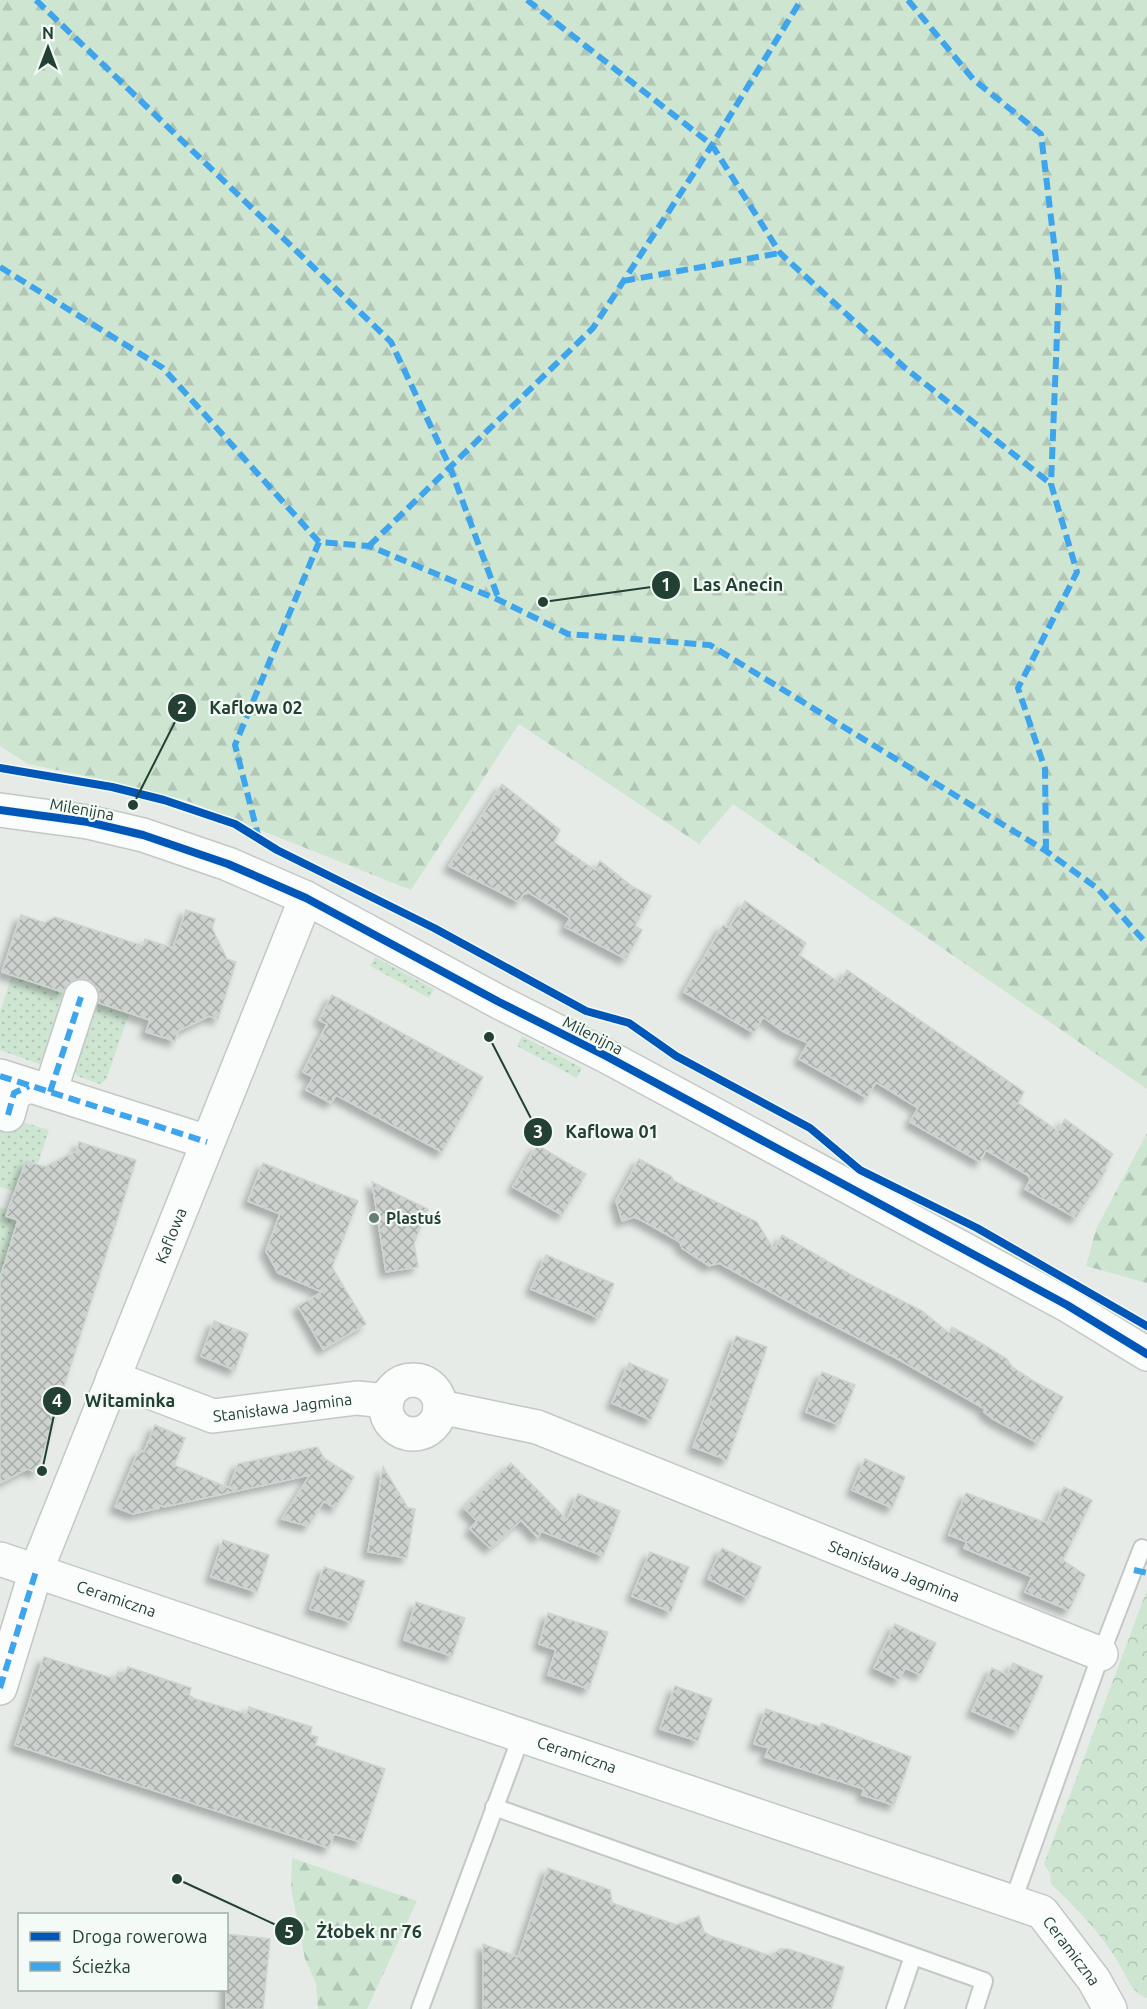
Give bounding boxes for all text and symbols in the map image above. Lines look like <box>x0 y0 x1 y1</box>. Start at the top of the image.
north arrow <box>18 18 78 78</box>
text: N <box>42 24 54 42</box>
callout: Las Anecin <box>651 567 795 603</box>
text: 1 <box>661 574 671 594</box>
text: Las Anecin <box>693 574 783 594</box>
callout: Kaflowa 02 <box>167 690 315 726</box>
text: 2 <box>177 697 187 717</box>
text: Kaflowa 02 <box>209 697 303 717</box>
street label: Milenijna <box>48 794 116 824</box>
street label: Milenijna <box>560 1012 626 1058</box>
callout: Kaflowa 01 <box>523 1114 671 1150</box>
text: 3 <box>533 1121 543 1141</box>
text: Kaflowa 01 <box>565 1121 659 1141</box>
street label: Kaflowa <box>151 1205 190 1266</box>
place label: Plastuś <box>386 1209 441 1227</box>
marker: Plastuś <box>367 1211 381 1225</box>
callout: Witaminka <box>42 1383 187 1419</box>
text: 4 <box>52 1390 62 1410</box>
text: Witaminka <box>85 1390 175 1410</box>
street label: Stanisława Jagmina <box>212 1390 353 1425</box>
street label: Stanisława Jagmina <box>826 1536 962 1605</box>
street label: Ceramiczna <box>74 1577 159 1620</box>
street label: Ceramiczna <box>535 1733 619 1776</box>
street label: Ceramiczna <box>1039 1912 1104 1988</box>
legend <box>18 1913 228 1991</box>
callout: Żłobek nr 76 <box>274 1913 434 1949</box>
text: 5 <box>284 1921 294 1941</box>
text: Żłobek nr 76 <box>316 1921 422 1941</box>
text: Droga rowerowa <box>72 1926 208 1946</box>
text: Ścieżka <box>72 1955 131 1976</box>

